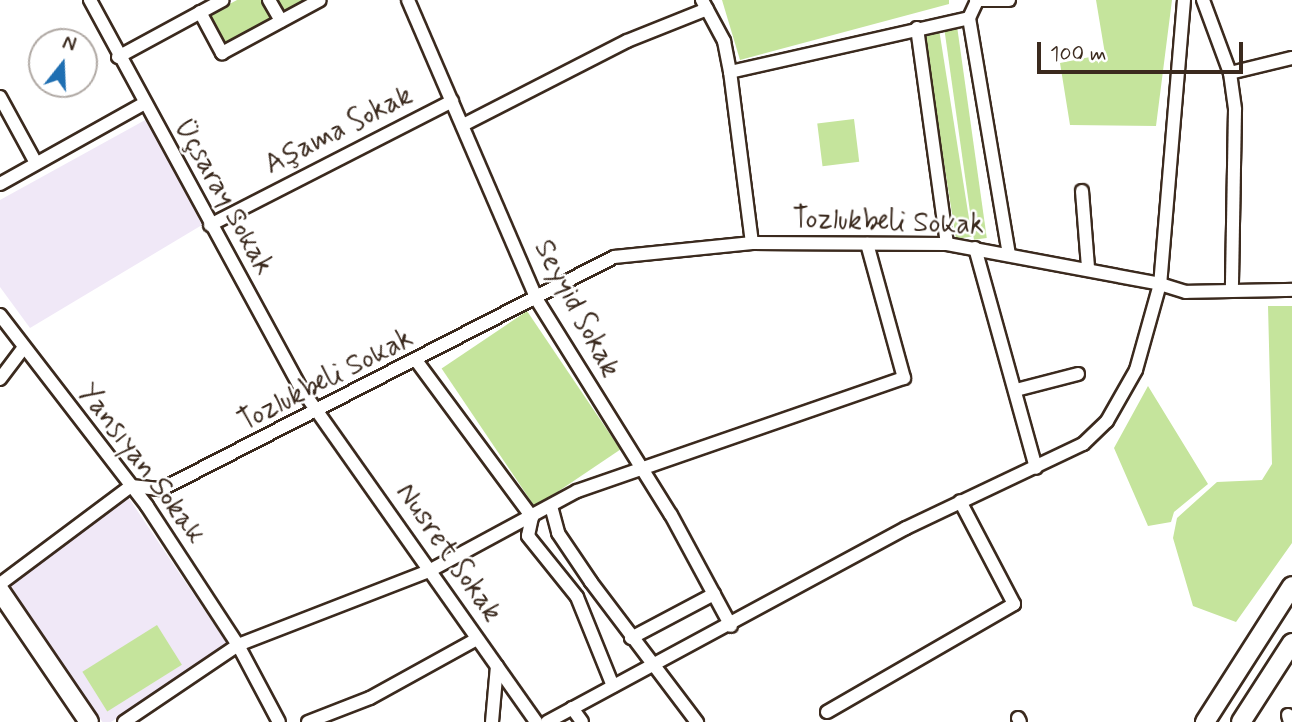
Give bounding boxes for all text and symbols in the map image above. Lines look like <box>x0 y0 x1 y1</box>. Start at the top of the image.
north arrow <box>28 28 98 98</box>
scale bar <box>1040 28 1246 72</box>
text: N <box>59 31 79 58</box>
text: 100 m <box>1050 40 1106 68</box>
street label: Aşama Sokak <box>258 79 420 183</box>
street label: Üçsaray Sokak <box>166 113 280 281</box>
street label: Tozlukbeli Sokak <box>792 203 984 243</box>
street label: Seyyid Sokak <box>525 233 627 385</box>
street label: Tozlukbeli Sokak <box>233 322 419 440</box>
street label: Yansıyan Sokak <box>71 379 211 549</box>
street label: Nusret Sokak <box>387 476 509 630</box>

